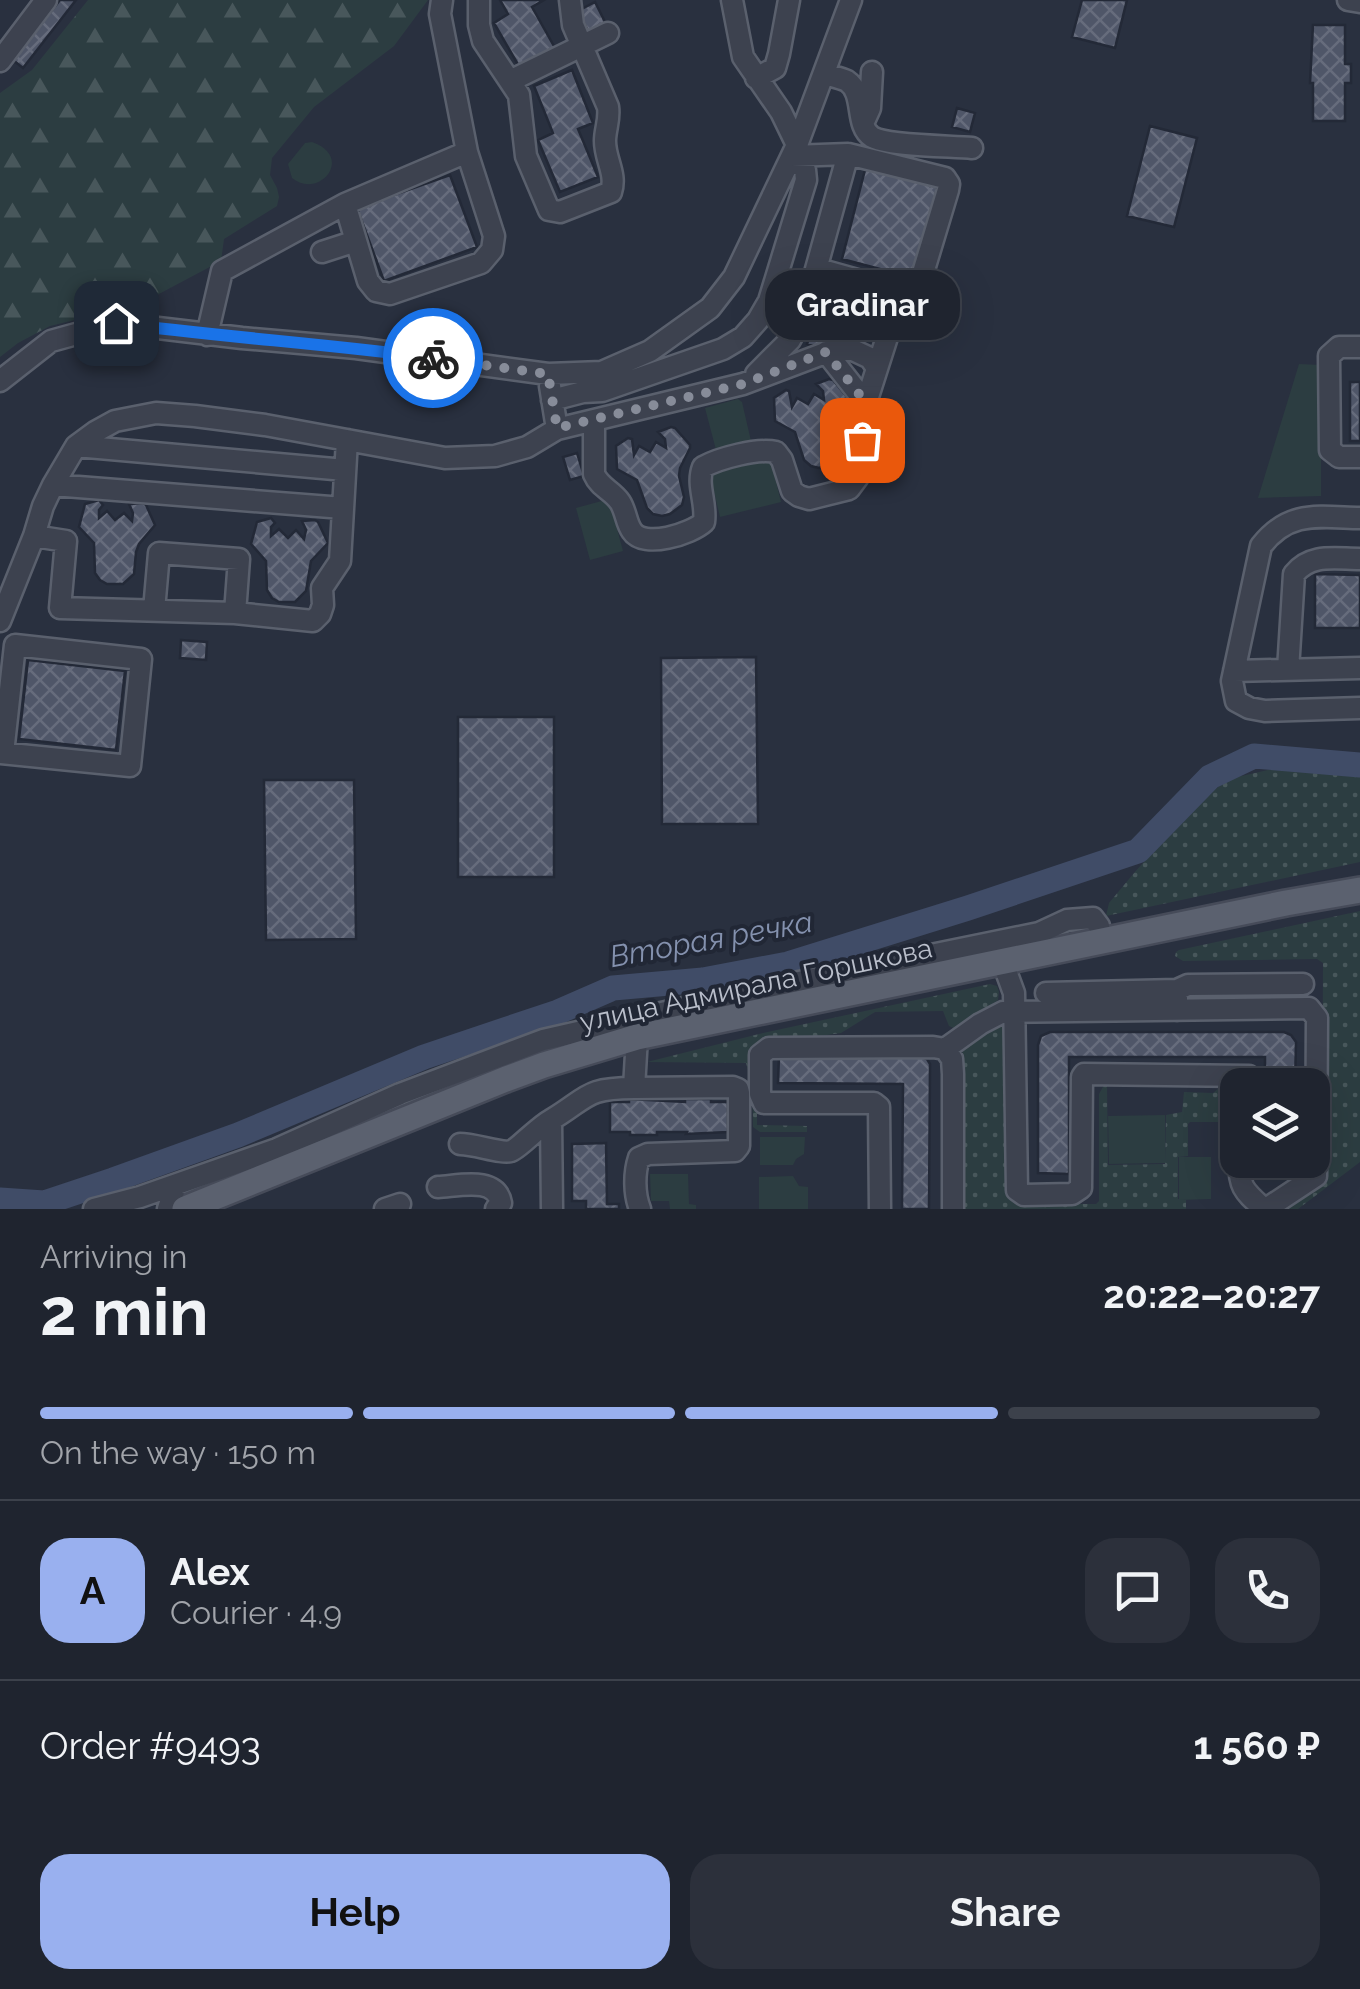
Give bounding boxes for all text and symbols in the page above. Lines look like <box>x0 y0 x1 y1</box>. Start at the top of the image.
callout: Gradinar <box>764 270 960 340</box>
pin <box>74 281 159 366</box>
text: Gradinar <box>796 286 929 323</box>
icon: home <box>89 296 144 351</box>
courier <box>383 308 483 408</box>
icon: bike <box>406 331 461 386</box>
pin <box>820 398 905 483</box>
icon: bag <box>835 413 890 468</box>
water label: Вторая речка <box>607 904 815 974</box>
street label: улица Адмирала Горшкова <box>577 932 935 1038</box>
map controls <box>1220 1068 1330 1178</box>
button: layers <box>1220 1068 1330 1178</box>
text: Arriving in <box>40 1238 187 1275</box>
text: 20:22–20:27 <box>1103 1272 1320 1317</box>
text: 2 min <box>40 1274 209 1350</box>
text: On the way · 150 m <box>40 1434 316 1471</box>
button: chat <box>1085 1538 1190 1643</box>
button: phone <box>1215 1538 1320 1643</box>
text: Alex <box>170 1549 250 1594</box>
text: A <box>80 1568 105 1613</box>
text: Courier · 4.9 <box>170 1594 342 1631</box>
text: Order #9493 <box>40 1723 261 1768</box>
text: 1 560 ₽ <box>1193 1723 1320 1768</box>
button: Help <box>40 1854 670 1969</box>
button: Share <box>690 1854 1320 1969</box>

